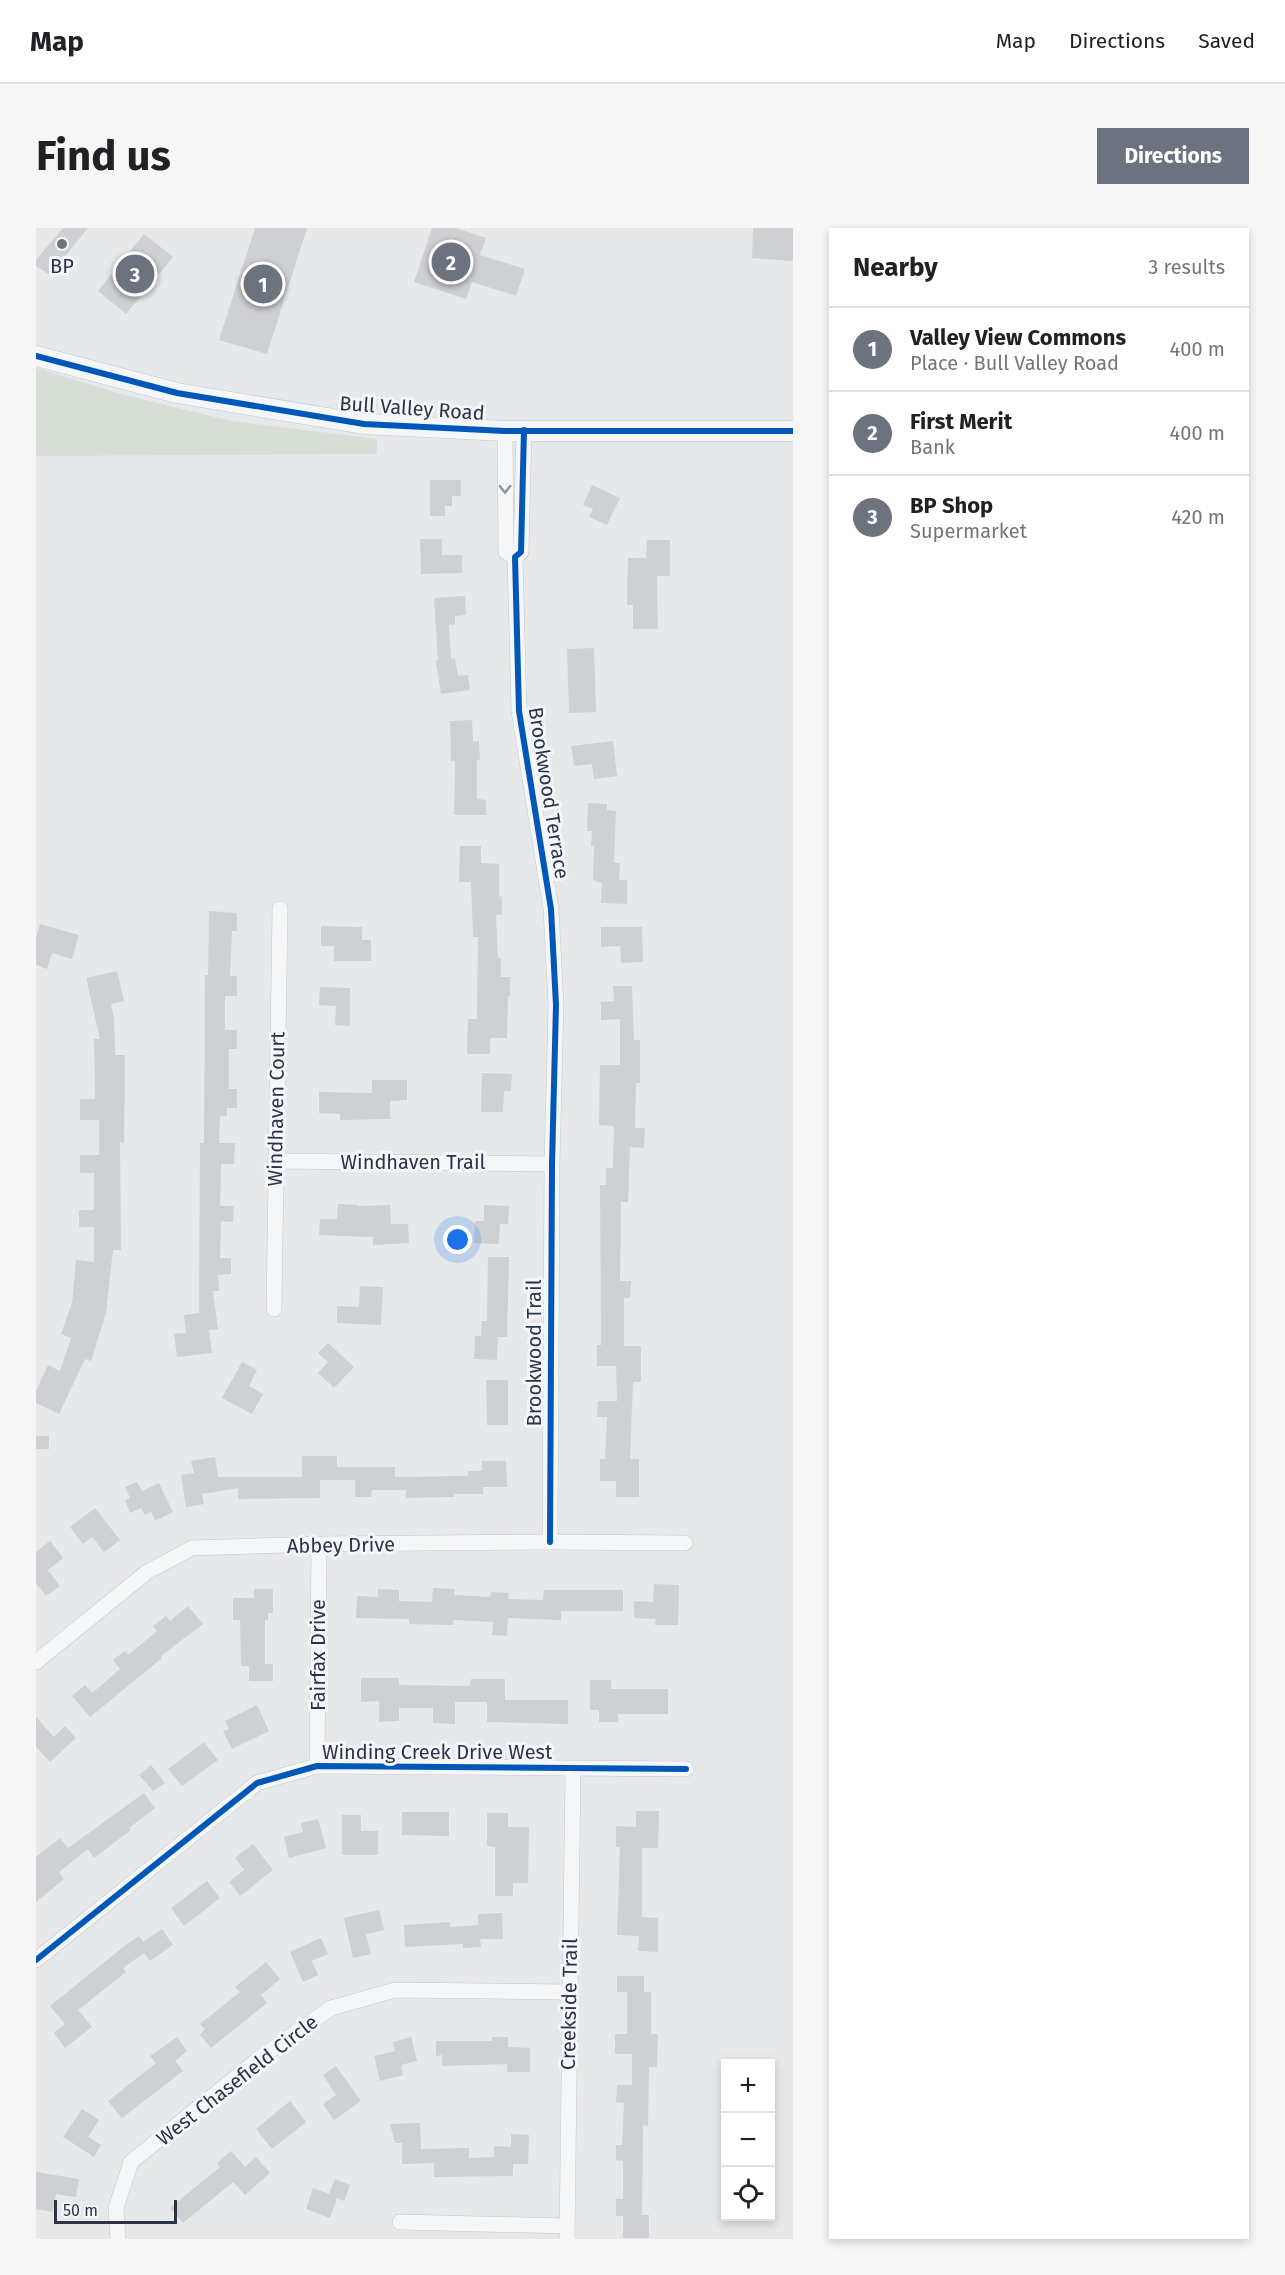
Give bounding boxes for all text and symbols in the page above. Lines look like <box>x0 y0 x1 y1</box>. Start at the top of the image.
text: Map <box>30 25 84 58</box>
text: Map <box>996 28 1036 54</box>
text: Directions <box>1069 28 1165 54</box>
text: Saved <box>1198 28 1255 54</box>
button: Directions <box>1097 128 1249 184</box>
text: Find us <box>36 131 171 181</box>
marker: BP <box>55 237 69 251</box>
pin: 2 <box>432 240 470 285</box>
pin: 3 <box>116 252 154 296</box>
text: Nearby <box>853 252 938 283</box>
place label: BP <box>50 254 74 278</box>
text: 3 results <box>1148 255 1225 279</box>
pin: 1 <box>244 262 282 306</box>
text: Valley View Commons <box>910 324 1126 351</box>
text: 1 <box>868 337 877 361</box>
text: 400 m <box>1170 337 1225 361</box>
text: Place · Bull Valley Road <box>910 351 1119 375</box>
street label: Bull Valley Road <box>339 391 485 425</box>
text: First Merit <box>910 408 1012 435</box>
text: 2 <box>867 421 878 445</box>
text: 400 m <box>1170 421 1225 445</box>
text: Bank <box>910 435 955 459</box>
one-way arrow <box>499 485 512 494</box>
text: BP Shop <box>910 492 993 519</box>
text: 3 <box>867 505 878 529</box>
text: 420 m <box>1171 505 1225 529</box>
text: Supermarket <box>910 519 1027 543</box>
street label: Brookwood Terrace <box>524 705 574 881</box>
street label: Windhaven Court <box>263 1031 289 1187</box>
street label: Windhaven Trail <box>341 1150 486 1174</box>
your location <box>443 1225 472 1254</box>
street label: Brookwood Trail <box>522 1279 546 1426</box>
street label: Abbey Drive <box>287 1532 395 1558</box>
street label: Fairfax Drive <box>306 1599 330 1711</box>
street label: Winding Creek Drive West <box>322 1740 553 1764</box>
street label: Creekside Trail <box>556 1938 582 2070</box>
street label: West Chasefield Circle <box>151 2009 323 2151</box>
map controls <box>721 2059 775 2221</box>
button: + <box>721 2059 775 2113</box>
button: − <box>721 2113 775 2167</box>
button: locate <box>721 2167 775 2221</box>
scale bar <box>54 2197 177 2224</box>
text: 50 m <box>63 2201 98 2220</box>

